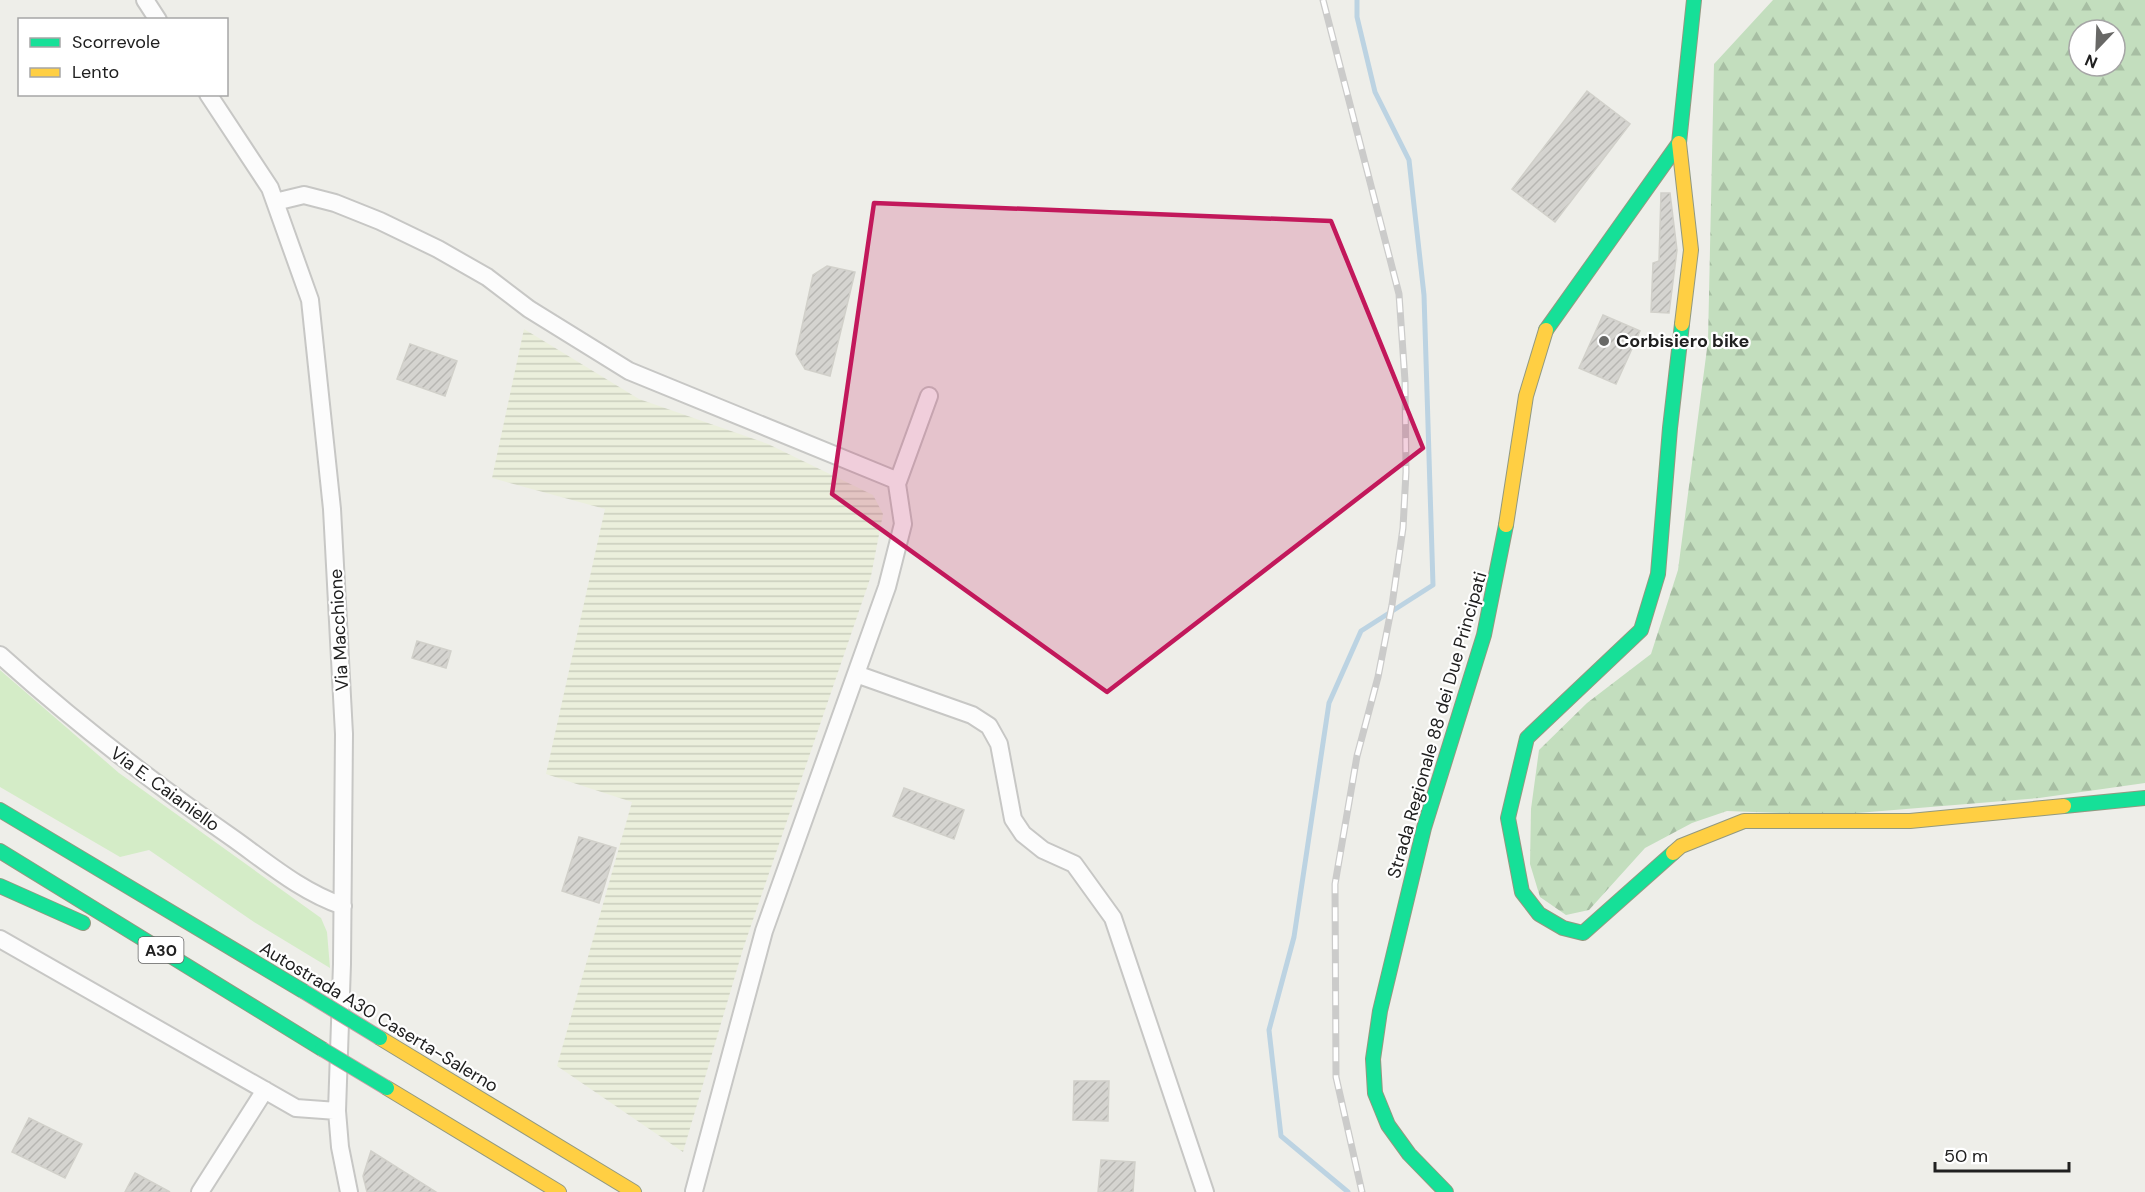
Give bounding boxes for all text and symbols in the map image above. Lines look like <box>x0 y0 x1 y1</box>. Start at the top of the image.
legend <box>18 18 228 96</box>
north arrow <box>2067 18 2127 78</box>
text: Scorrevole <box>72 30 160 54</box>
text: N <box>2082 49 2101 73</box>
text: Lento <box>72 60 119 84</box>
place label: Corbisiero bike <box>1616 329 1749 353</box>
marker: Corbisiero bike <box>1597 334 1611 348</box>
street label: Via Macchione <box>324 568 354 692</box>
street label: Strada Regionale 88 dei Due Principati <box>1382 569 1492 881</box>
street label: Via E. Caianiello <box>105 741 225 837</box>
street label: Autostrada A30 Caserta-Salerno <box>255 936 503 1098</box>
road number: A30 <box>138 937 184 963</box>
scale bar <box>1935 1135 2068 1173</box>
text: 50 m <box>1944 1144 1988 1168</box>

